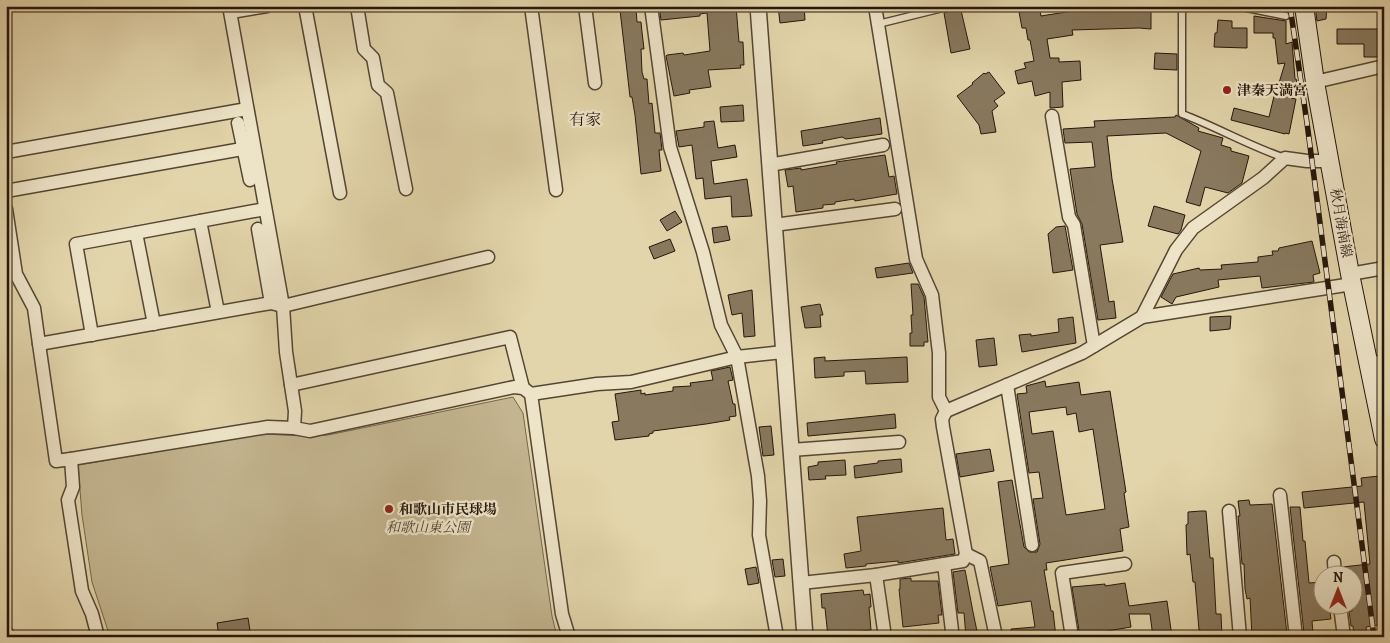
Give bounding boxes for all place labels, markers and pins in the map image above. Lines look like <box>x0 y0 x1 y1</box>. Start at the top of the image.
place label: 津秦天満宮 <box>1237 81 1307 100</box>
marker: 津秦天満宮 <box>1221 84 1233 96</box>
place label: 和歌山市民球場 <box>399 500 497 519</box>
marker: 和歌山市民球場 <box>383 503 395 515</box>

